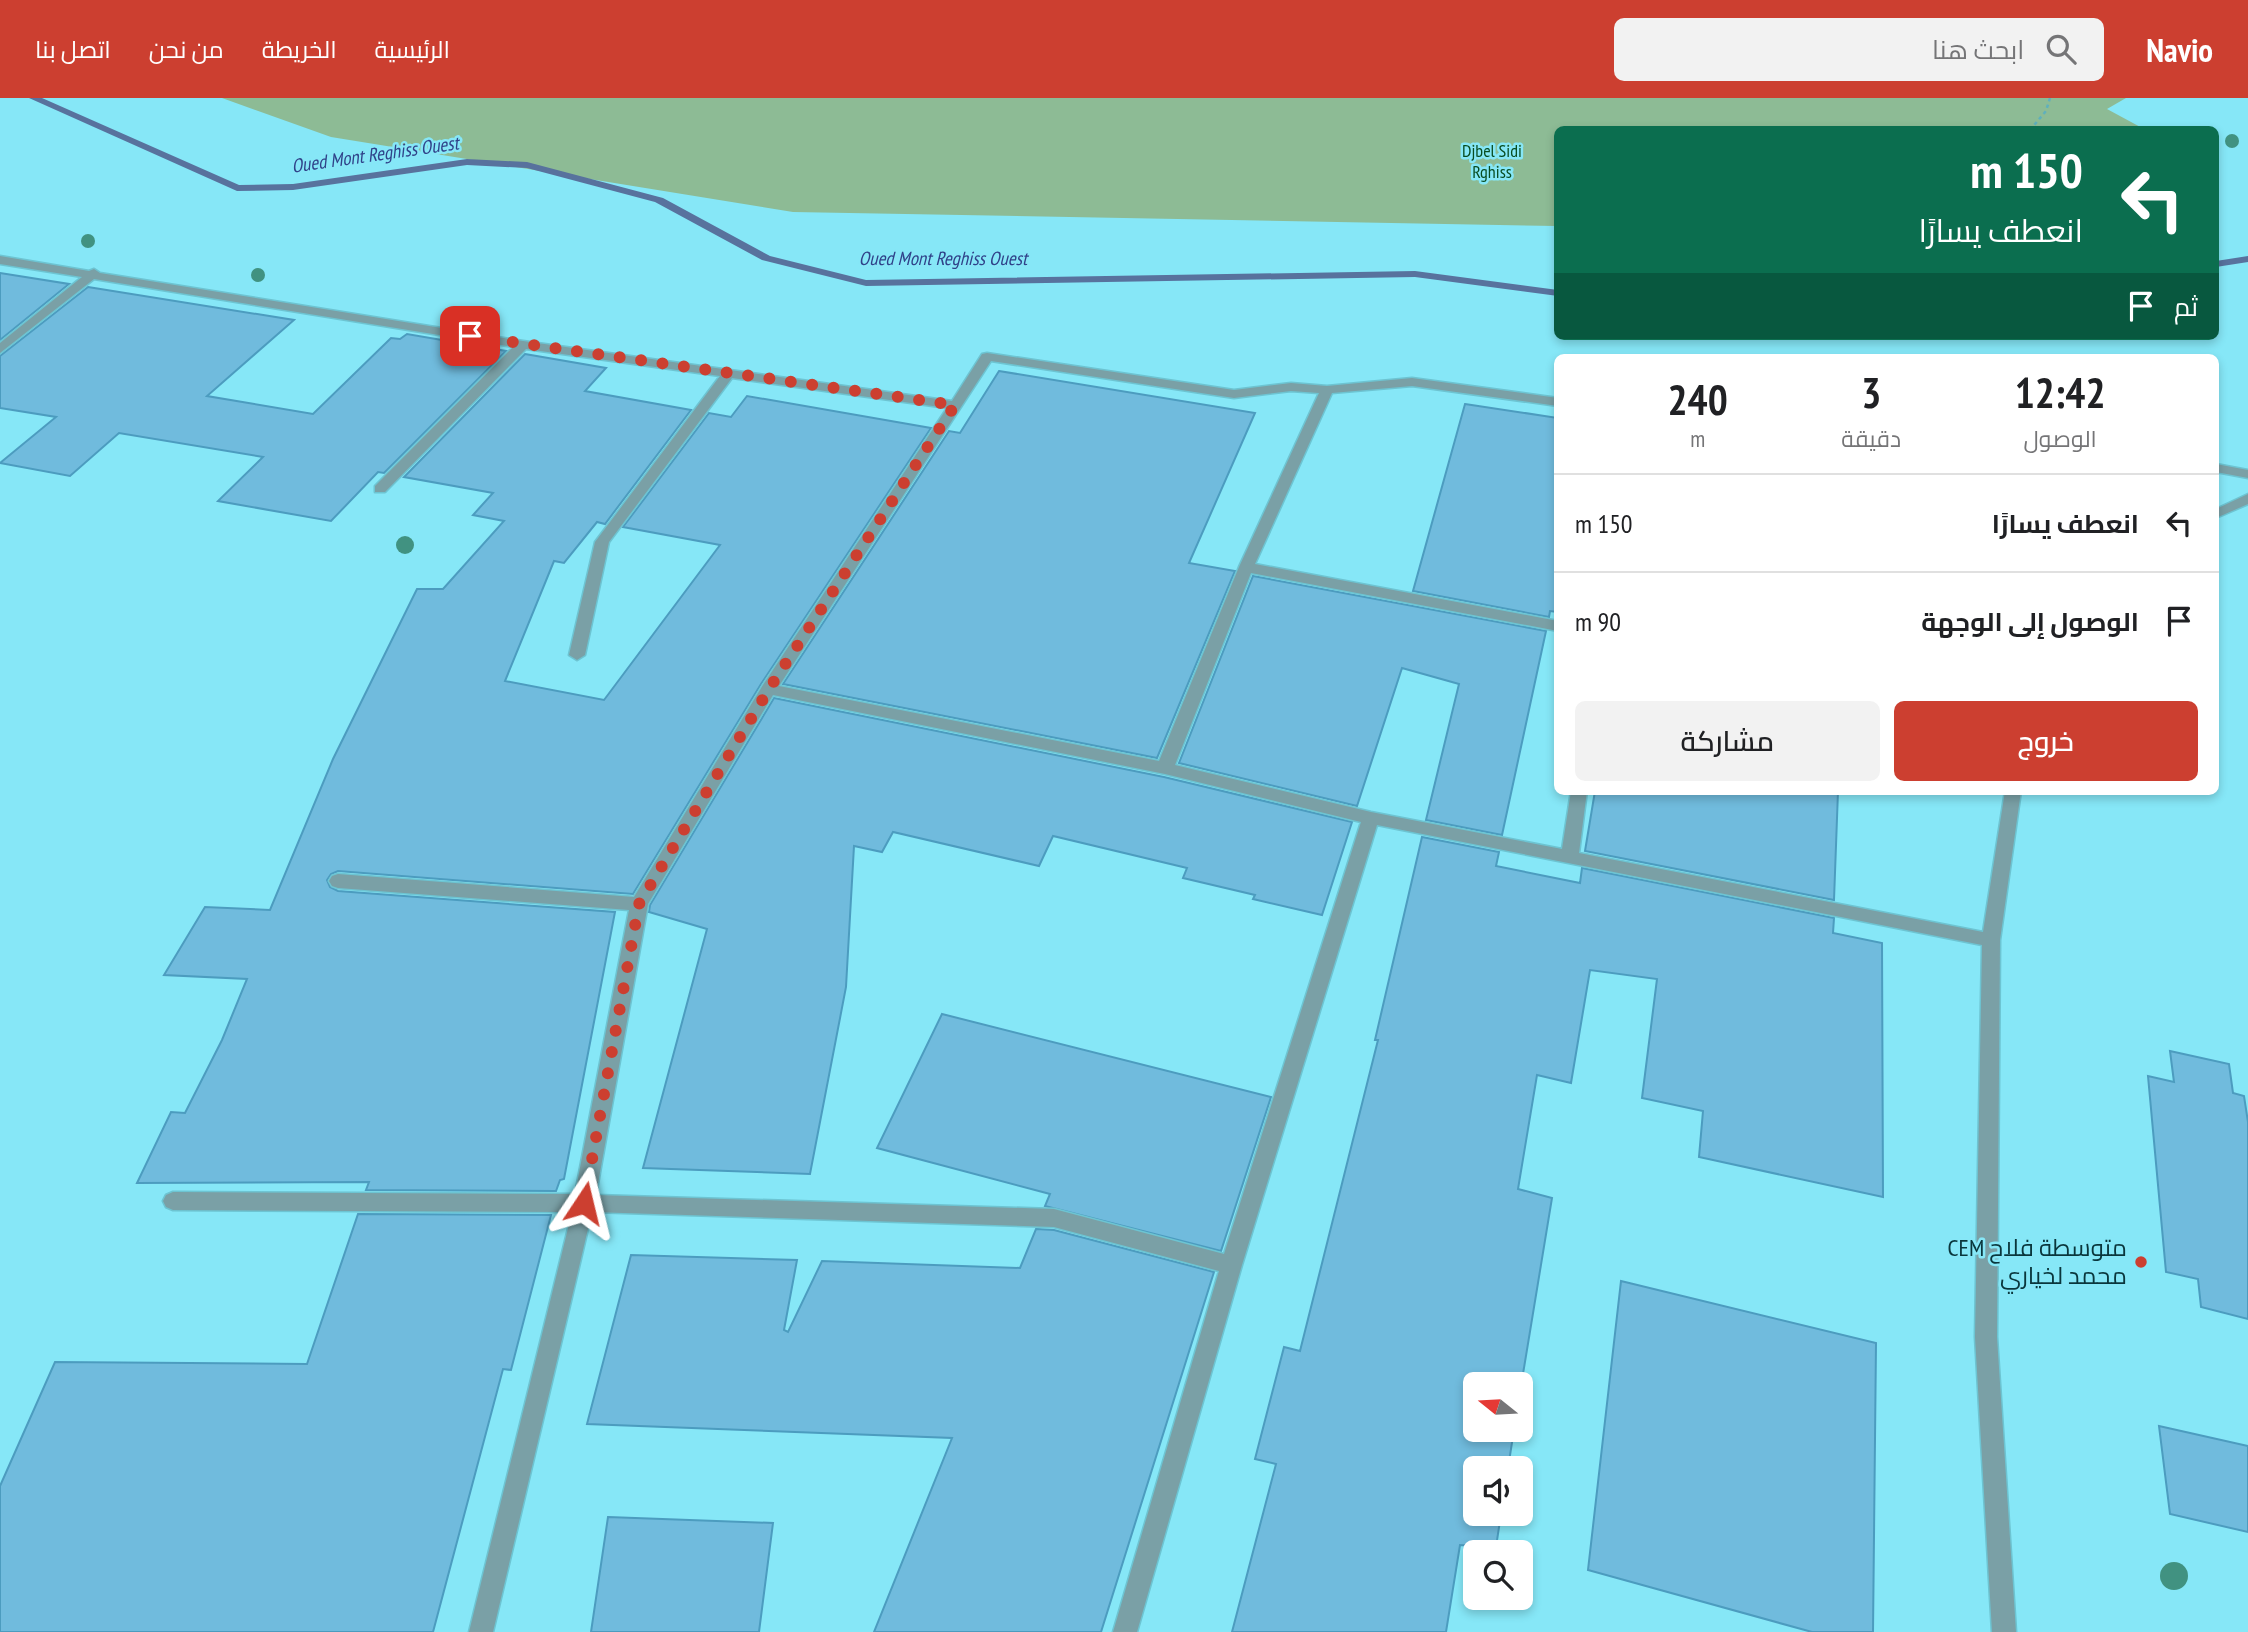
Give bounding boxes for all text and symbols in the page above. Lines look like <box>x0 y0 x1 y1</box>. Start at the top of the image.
search box <box>1614 18 2104 81</box>
text: Navio <box>2146 28 2213 71</box>
icon: search <box>2042 30 2080 68</box>
text: ابحث هنا <box>1932 33 2024 66</box>
text: اتصل بنا <box>35 34 111 65</box>
text: من نحن <box>149 34 224 65</box>
text: الخريطة <box>262 34 337 65</box>
text: الرئيسية <box>375 34 450 65</box>
water label: Oued Mont Reghiss Ouest <box>290 130 463 178</box>
text: 150 m <box>1970 138 2083 202</box>
park label: Djbel Sidi Rghiss <box>1462 139 1522 183</box>
icon: left <box>2107 154 2198 245</box>
text: انعطف يسارًا <box>1918 209 2083 251</box>
water label: Oued Mont Reghiss Ouest <box>859 246 1030 270</box>
icon: arrive <box>2122 287 2160 325</box>
text: ثم <box>2174 290 2198 323</box>
pin <box>440 306 500 366</box>
icon: arrive <box>451 317 489 355</box>
text: 3 <box>1861 365 1881 420</box>
text: 12:42 <box>2015 365 2105 420</box>
text: 240 <box>1668 372 1728 427</box>
text: m <box>1690 424 1705 453</box>
text: دقيقة <box>1841 424 1901 453</box>
text: الوصول <box>2023 424 2097 453</box>
icon: left <box>2160 504 2198 542</box>
text: 150 m <box>1575 507 1633 540</box>
text: انعطف يسارًا <box>1992 507 2139 540</box>
icon: arrive <box>2160 602 2198 640</box>
text: 90 m <box>1575 605 1621 638</box>
text: الوصول إلى الوجهة <box>1921 605 2139 638</box>
button: مشاركة <box>1575 701 1880 781</box>
button: خروج <box>1894 701 2198 781</box>
position arrow <box>547 1166 621 1240</box>
place label: CEM متوسطة فلاح محمد لخياري <box>1948 1232 2127 1294</box>
marker: CEM متوسطة فلاح محمد لخياري <box>2133 1254 2149 1270</box>
north arrow <box>1463 1372 1533 1442</box>
map controls <box>1463 1372 1533 1610</box>
button: sound <box>1463 1456 1533 1526</box>
button: search <box>1463 1540 1533 1610</box>

